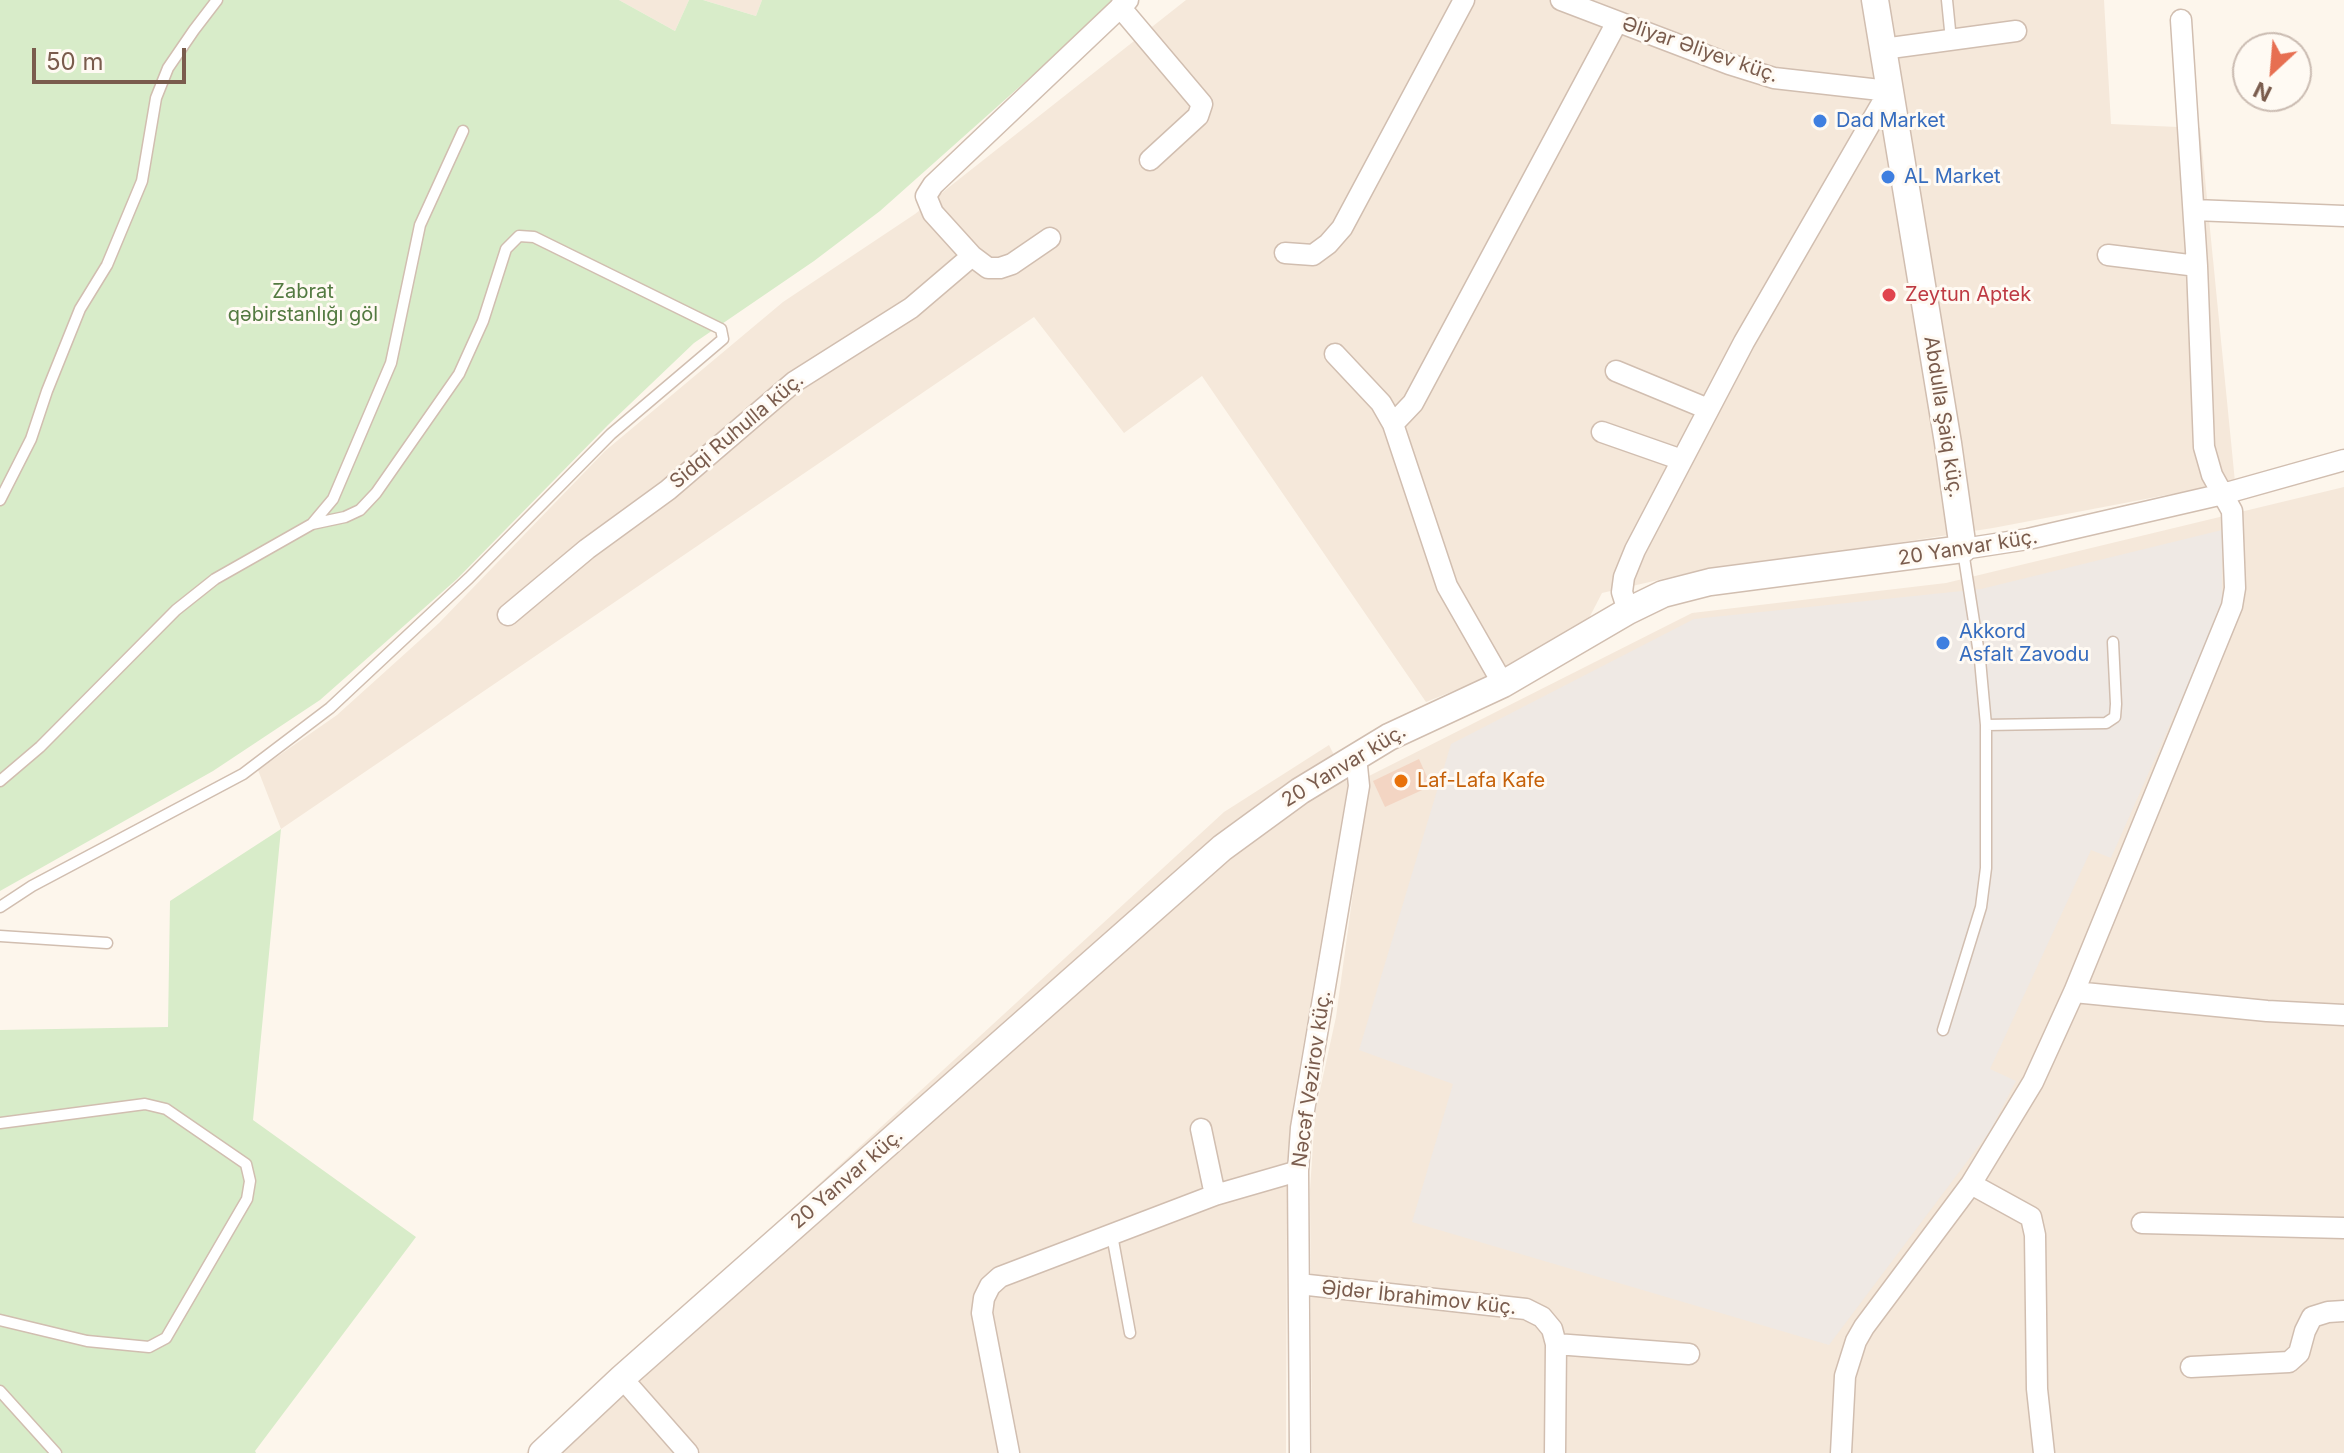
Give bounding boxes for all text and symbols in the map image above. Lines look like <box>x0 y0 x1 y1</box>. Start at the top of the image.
street label: Əliyar Əliyev küç. <box>1619 12 1781 88</box>
scale bar <box>36 32 190 82</box>
north arrow <box>2232 32 2312 112</box>
text: 50 m <box>46 47 104 76</box>
text: N <box>2249 76 2276 107</box>
place label: Dad Market <box>1836 109 1945 133</box>
marker: Dad Market <box>1811 112 1829 130</box>
place label: AL Market <box>1904 165 2001 189</box>
marker: AL Market <box>1879 168 1897 186</box>
park label: Zabrat qəbirstanlığı göl <box>228 280 378 327</box>
place label: Zeytun Aptek <box>1905 283 2031 307</box>
marker: Zeytun Aptek <box>1880 286 1898 304</box>
street label: Abdulla Şaiq küç. <box>1918 334 1968 500</box>
street label: Sidqi Ruhulla küç. <box>665 368 809 494</box>
street label: 20 Yanvar küç. <box>1897 525 2039 571</box>
place label: Akkord Asfalt Zavodu <box>1959 620 2089 667</box>
marker: Akkord Asfalt Zavodu <box>1934 634 1952 652</box>
street label: 20 Yanvar küç. <box>1277 719 1411 813</box>
place label: Laf-Lafa Kafe <box>1417 769 1545 793</box>
marker: Laf-Lafa Kafe <box>1392 772 1410 790</box>
street label: Nəcəf Vəzirov küç. <box>1288 989 1336 1169</box>
street label: 20 Yanvar küç. <box>786 1124 908 1234</box>
street label: Əjdər İbrahimov küç. <box>1320 1276 1518 1320</box>

